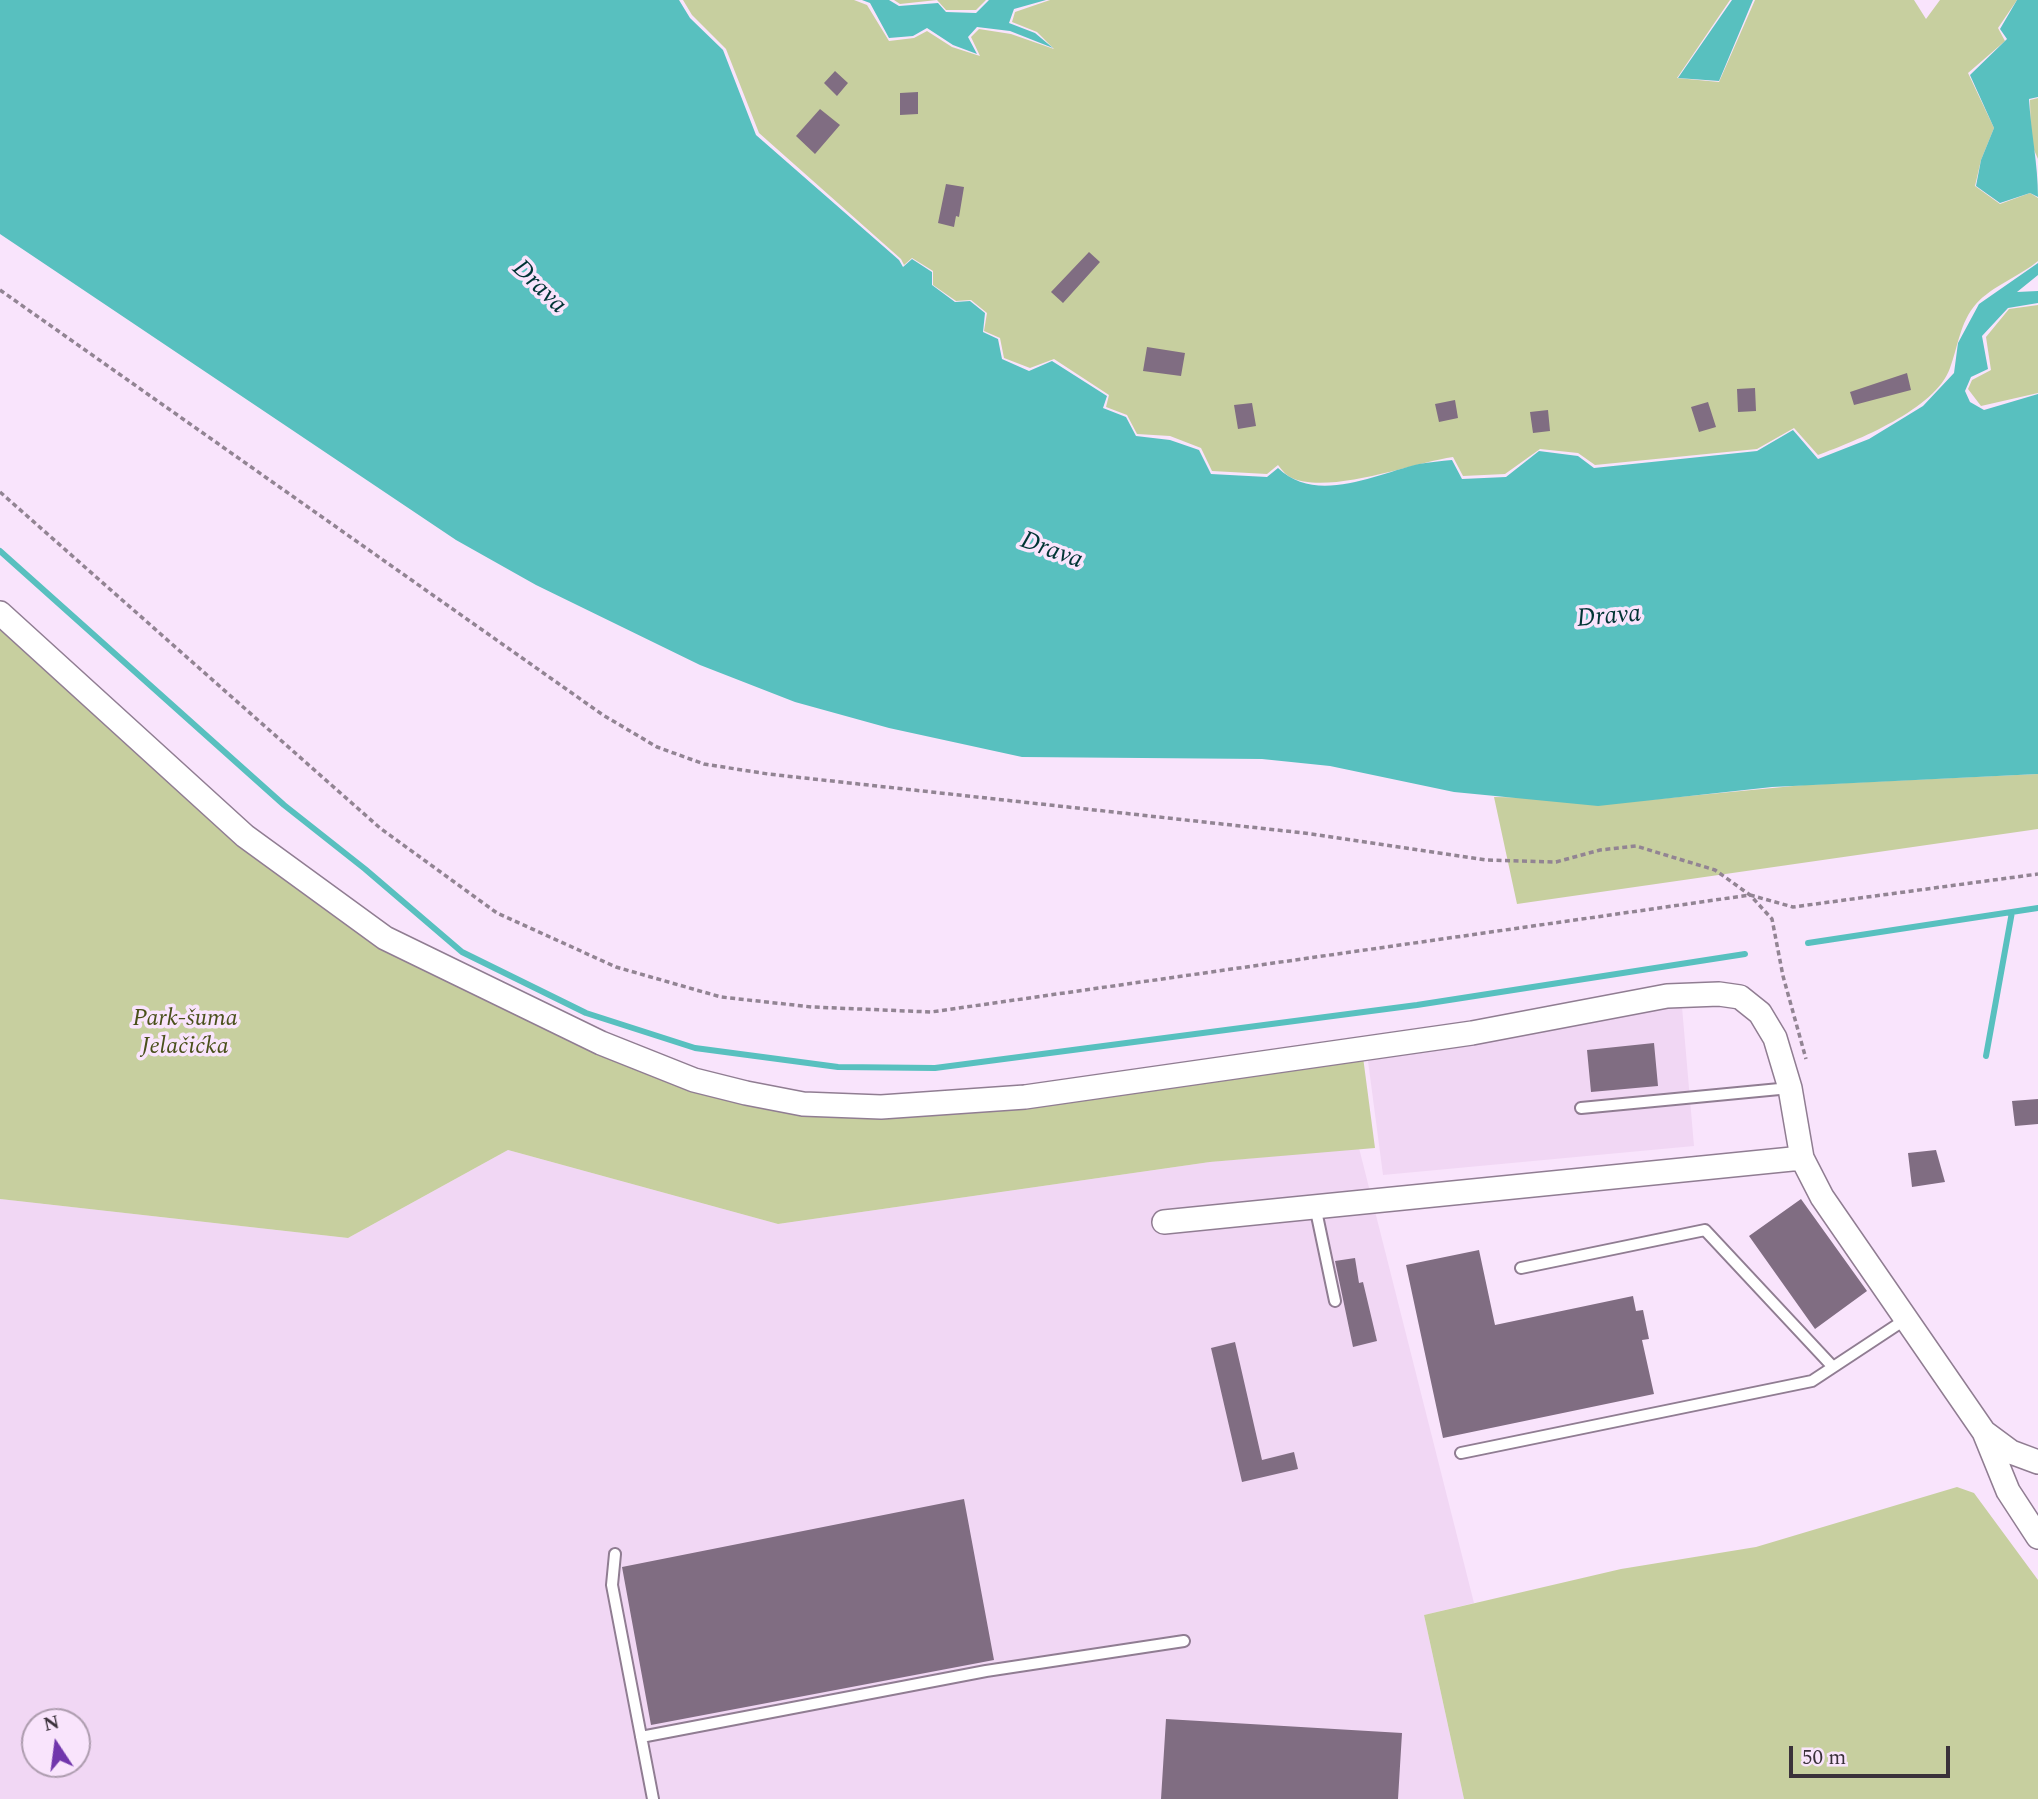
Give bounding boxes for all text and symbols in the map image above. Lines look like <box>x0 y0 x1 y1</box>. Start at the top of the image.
water label: Drava <box>504 254 572 322</box>
water label: Drava <box>1015 526 1087 578</box>
water label: Drava <box>1576 600 1642 636</box>
park label: Park-šuma Jelačićka <box>132 1006 238 1062</box>
north arrow <box>21 1708 91 1778</box>
text: N <box>41 1708 62 1740</box>
scale bar <box>1793 1732 1954 1776</box>
text: 50 m <box>1802 1742 1846 1774</box>

